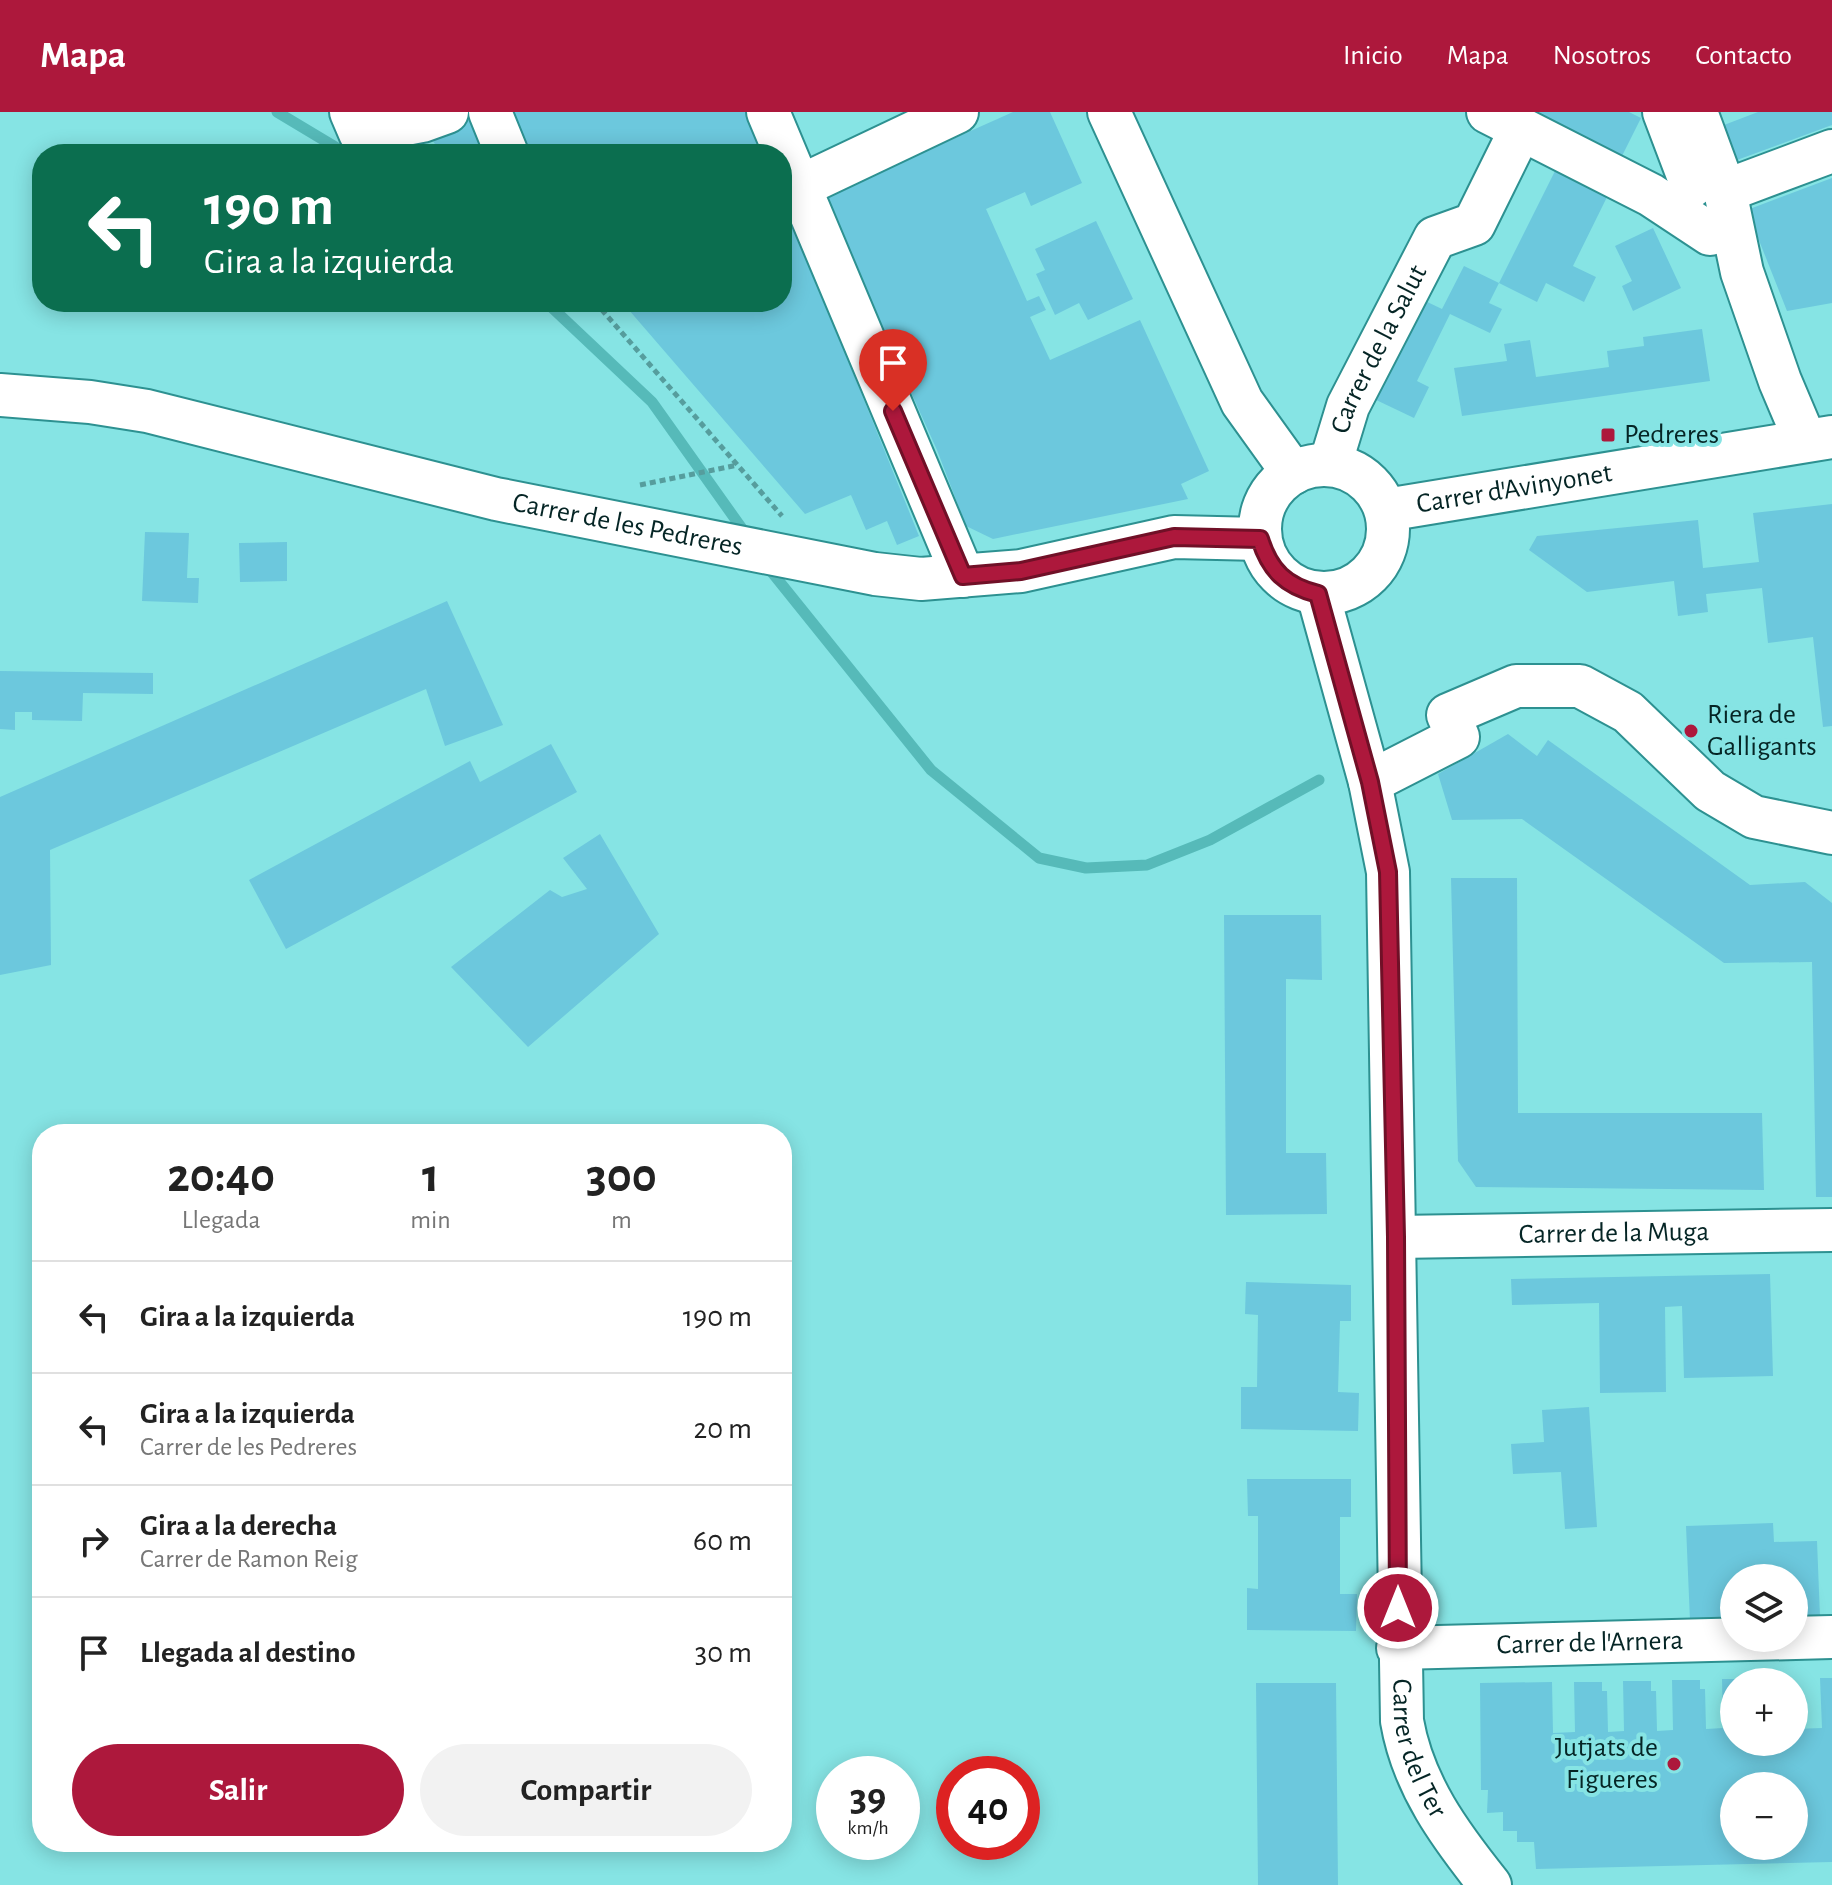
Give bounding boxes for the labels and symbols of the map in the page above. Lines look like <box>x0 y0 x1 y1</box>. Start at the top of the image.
street label: Carrer de la Salut <box>1327 261 1432 437</box>
pin <box>859 329 927 411</box>
place label: Pedreres <box>1624 421 1719 449</box>
marker: Pedreres <box>1599 426 1617 444</box>
street label: Carrer d'Avinyonet <box>1414 459 1614 519</box>
street label: Carrer de les Pedreres <box>510 489 745 561</box>
place label: Riera de Galligants <box>1707 701 1817 761</box>
marker: Riera de Galligants <box>1682 722 1700 740</box>
street label: Carrer de la Muga <box>1519 1218 1709 1249</box>
position arrow <box>1356 1566 1440 1650</box>
street label: Carrer de l'Arnera <box>1496 1627 1684 1659</box>
street label: Carrer del Ter <box>1387 1678 1452 1823</box>
place label: Jutjats de Figueres <box>1555 1734 1658 1794</box>
marker: Jutjats de Figueres <box>1665 1755 1683 1773</box>
speed limit sign: 40 <box>936 1756 1040 1860</box>

